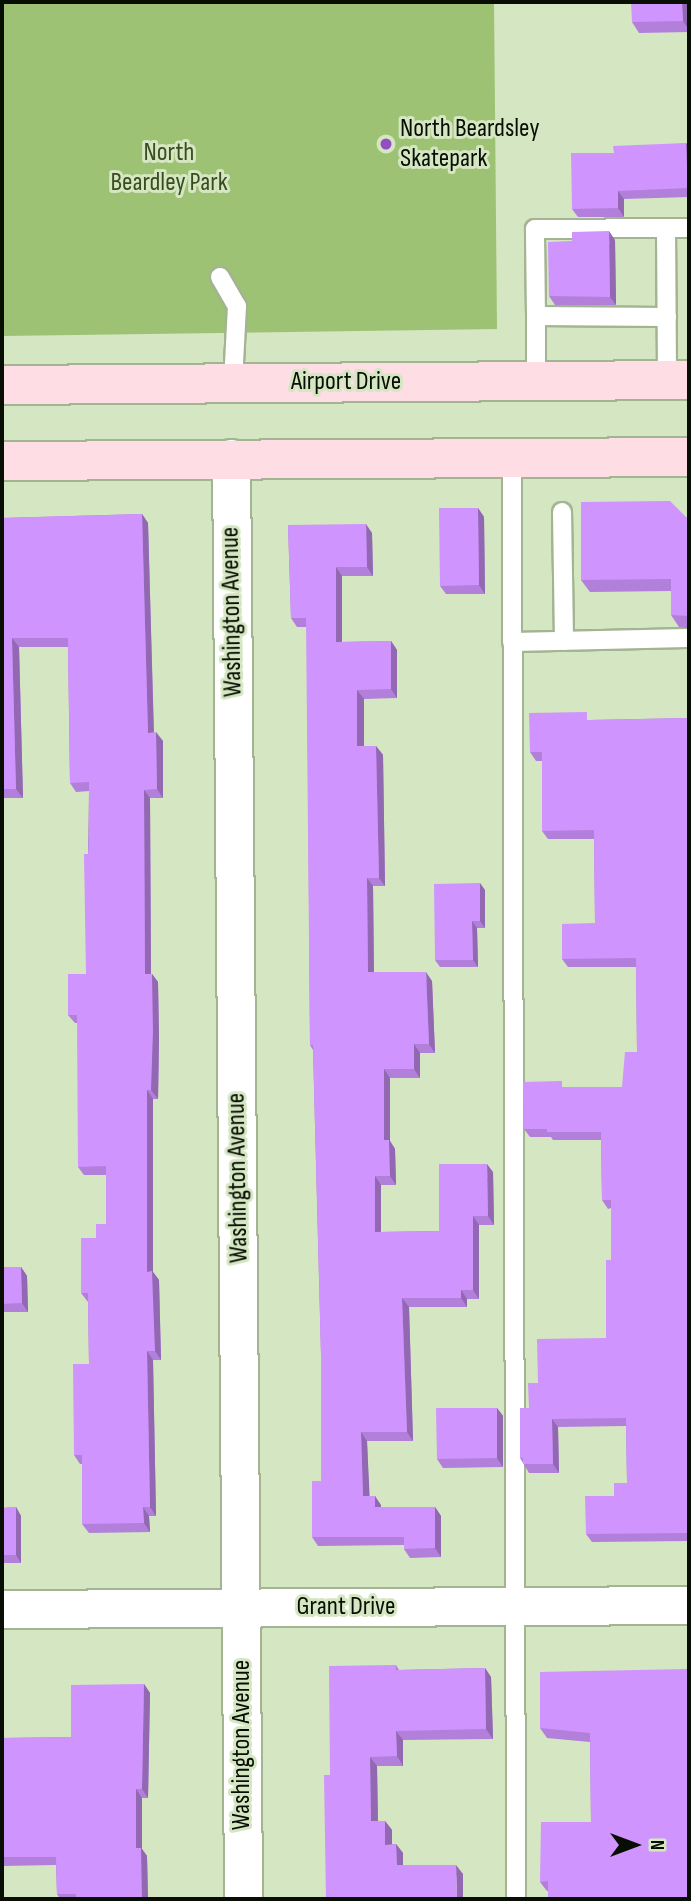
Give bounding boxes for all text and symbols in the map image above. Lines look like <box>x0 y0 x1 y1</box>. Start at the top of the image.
place label: North Beardsley Skatepark <box>400 113 539 174</box>
marker: North Beardsley Skatepark <box>378 136 394 152</box>
park label: North Beardley Park <box>110 137 228 198</box>
street label: Airport Drive <box>291 366 401 398</box>
street label: Washington Avenue <box>215 527 249 697</box>
street label: Washington Avenue <box>221 1093 255 1263</box>
street label: Grant Drive <box>297 1591 395 1623</box>
street label: Washington Avenue <box>226 1660 258 1830</box>
north arrow <box>600 1810 670 1880</box>
text: N <box>645 1840 668 1850</box>

